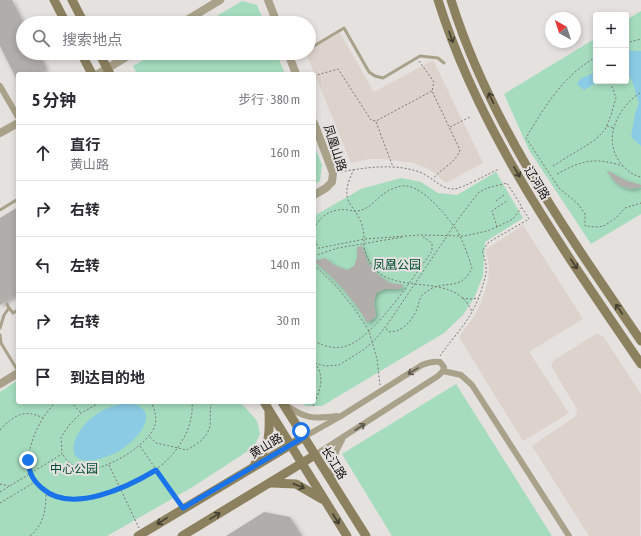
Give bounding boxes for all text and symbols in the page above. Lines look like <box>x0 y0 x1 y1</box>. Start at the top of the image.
north arrow <box>545 12 581 48</box>
map controls <box>593 12 629 84</box>
button: + <box>593 12 629 48</box>
search box <box>16 16 316 60</box>
icon: search <box>30 27 52 49</box>
one-way arrow <box>448 30 455 43</box>
text: 搜索地点 <box>62 31 122 48</box>
button: − <box>593 48 629 84</box>
text: 5 分钟 <box>32 90 76 110</box>
text: 步行 · 380 m <box>238 92 300 107</box>
one-way arrow <box>487 92 494 104</box>
street label: 凤凰山路 <box>321 123 349 173</box>
text: 直行 <box>70 136 100 153</box>
icon: ahead <box>32 142 54 164</box>
text: 160 m <box>271 145 300 160</box>
text: 黄山路 <box>70 157 109 172</box>
street label: 辽河路 <box>522 164 552 202</box>
one-way arrow <box>513 167 521 178</box>
icon: right <box>32 198 54 220</box>
text: 右转 <box>70 201 100 218</box>
text: 50 m <box>277 201 300 216</box>
icon: left <box>32 254 54 276</box>
text: 左转 <box>70 257 100 274</box>
text: 140 m <box>271 257 300 272</box>
park label: 凤凰公园 <box>373 258 421 272</box>
one-way arrow <box>570 258 578 269</box>
one-way arrow <box>615 304 623 315</box>
icon: right <box>32 310 54 332</box>
text: 右转 <box>70 313 100 330</box>
text: 30 m <box>277 313 300 328</box>
icon: arrive <box>32 366 54 388</box>
one-way arrow <box>408 367 419 375</box>
text: 到达目的地 <box>70 369 145 386</box>
route start <box>292 422 310 440</box>
one-way arrow <box>355 423 366 431</box>
street label: 黄山路 <box>247 431 285 461</box>
street label: 长江路 <box>319 444 349 482</box>
route end <box>19 451 37 469</box>
park label: 中心公园 <box>50 462 98 476</box>
one-way arrow <box>292 482 304 490</box>
one-way arrow <box>209 511 221 519</box>
one-way arrow <box>331 513 340 524</box>
one-way arrow <box>157 517 168 525</box>

